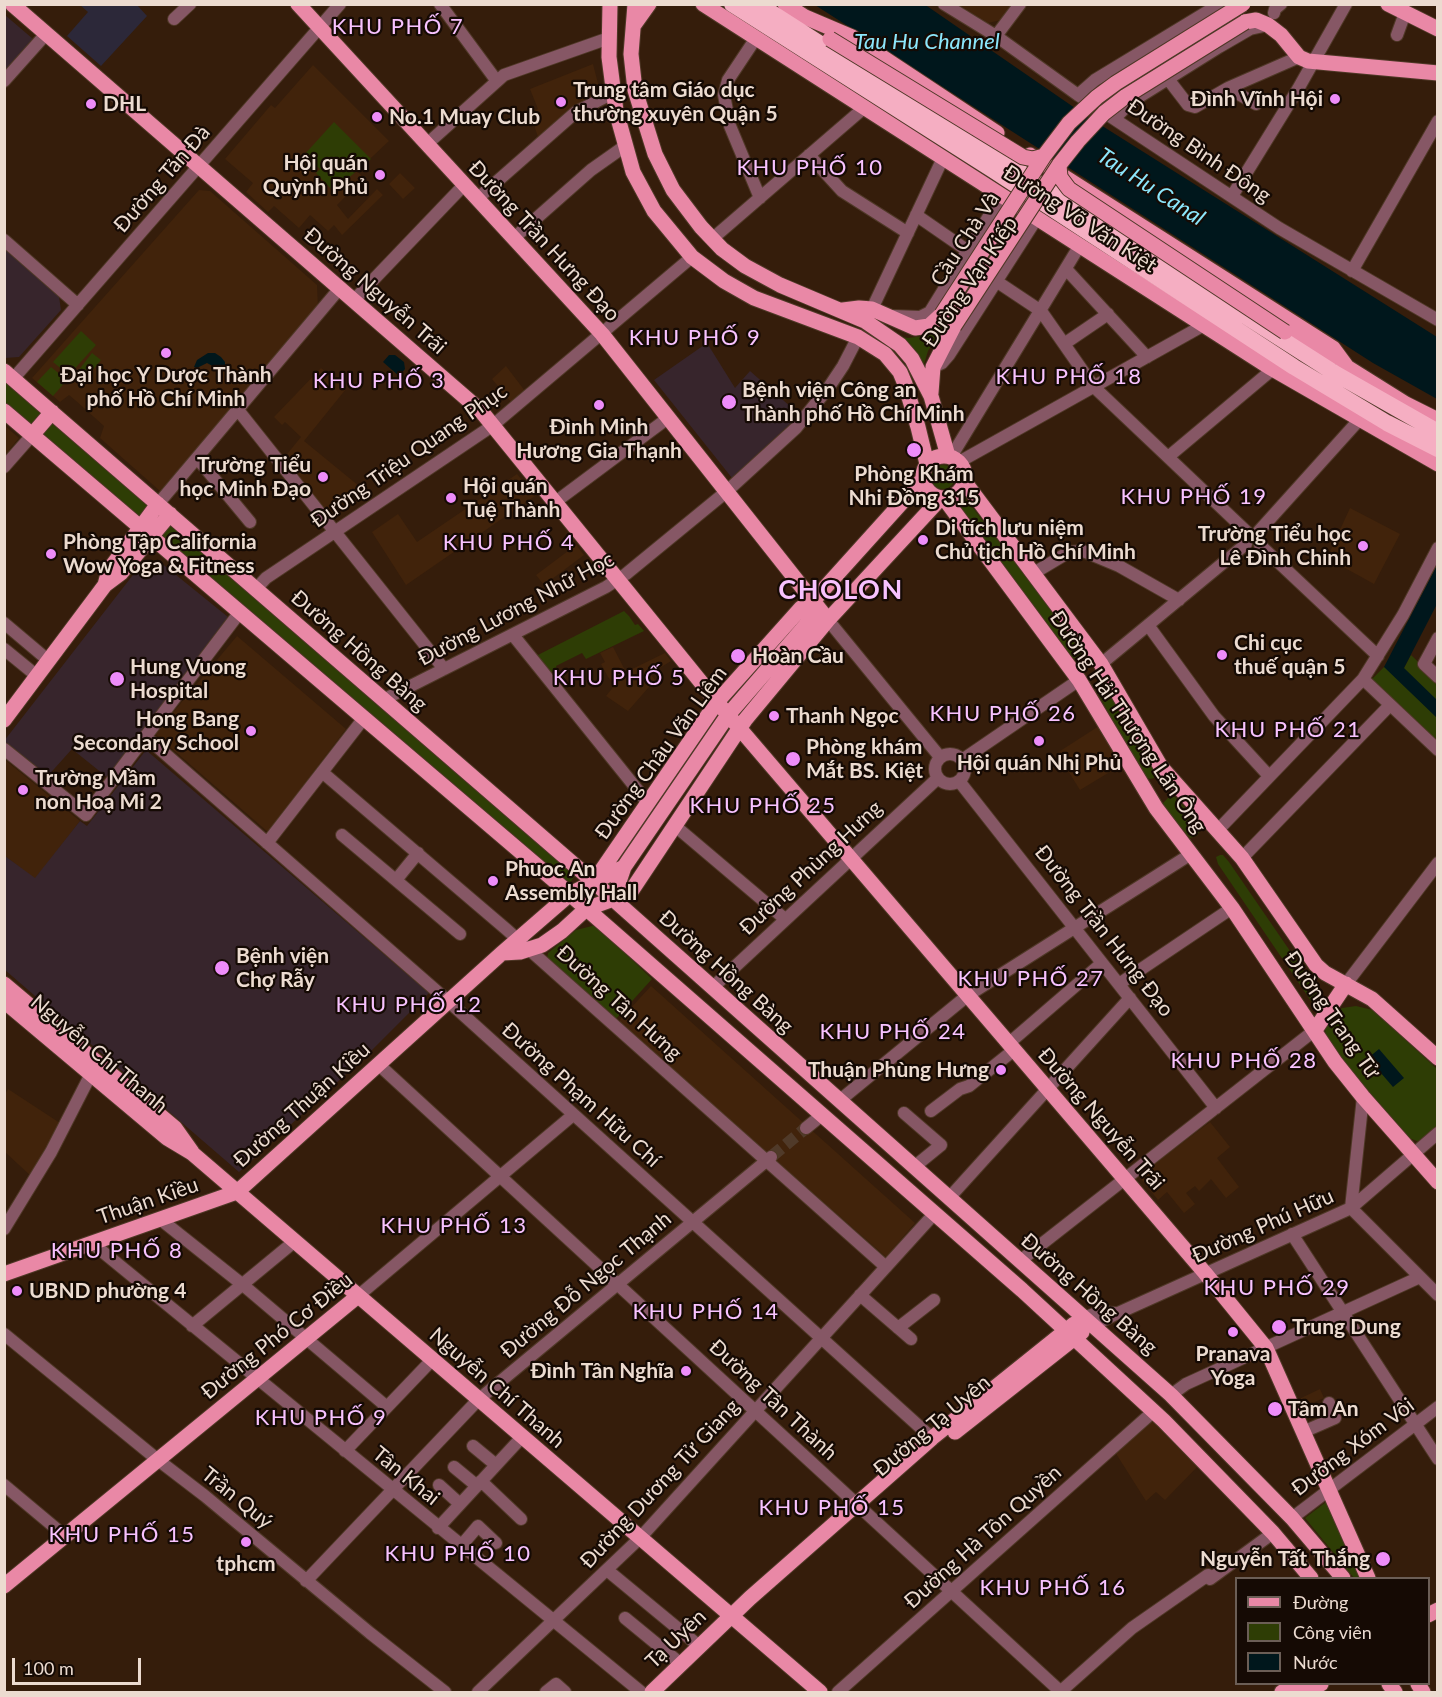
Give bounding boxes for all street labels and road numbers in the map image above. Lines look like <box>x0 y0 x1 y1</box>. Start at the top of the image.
street label: Đường Bình Đông <box>1122 94 1276 208</box>
street label: Đường Tản Đà <box>109 120 215 238</box>
street label: Đường Trần Hưng Đạo <box>463 155 625 327</box>
street label: Đường Võ Văn Kiệt <box>999 160 1161 278</box>
street label: Cầu Chà Và <box>925 187 1005 291</box>
street label: Đường Vạn Kiếp <box>917 212 1023 352</box>
street label: Đường Nguyễn Trãi <box>299 222 451 360</box>
street label: Đường Triệu Quang Phục <box>306 379 512 533</box>
street label: Đường Lương Nhữ Học <box>414 547 618 671</box>
street label: Đường Hồng Bàng <box>286 585 432 717</box>
street label: Đường Hải Thượng Lãn Ông <box>1044 606 1212 838</box>
street label: Đường Châu Văn Liêm <box>590 662 732 844</box>
street label: Đường Phùng Hưng <box>734 795 888 941</box>
street label: Đường Trần Hưng Đạo <box>1029 840 1179 1022</box>
street label: Đường Hồng Bàng <box>654 905 798 1039</box>
street label: Đường Tân Hưng <box>551 940 687 1066</box>
street label: Đường Trang Tử <box>1279 947 1385 1083</box>
street label: Nguyễn Chí Thanh <box>25 989 173 1119</box>
street label: Đường Phạm Hữu Chí <box>497 1017 665 1173</box>
street label: Đường Thuận Kiều <box>229 1037 375 1173</box>
street label: Đường Nguyễn Trãi <box>1032 1043 1170 1195</box>
street label: Thuận Kiều <box>94 1172 202 1230</box>
street label: Đường Phú Hữu <box>1188 1184 1338 1268</box>
street label: Đường Đỗ Ngọc Thạnh <box>496 1206 676 1364</box>
street label: Đường Hồng Bàng <box>1016 1228 1162 1360</box>
street label: Đường Phó Cơ Điều <box>196 1267 358 1405</box>
street label: Nguyễn Chí Thanh <box>424 1322 570 1454</box>
street label: Đường Tân Thành <box>704 1334 842 1466</box>
street label: Đường Tạ Uyên <box>869 1370 995 1482</box>
street label: Đường Xóm Vôi <box>1287 1393 1419 1501</box>
street label: Đường Dương Tử Giang <box>575 1394 745 1574</box>
street label: Tân Khai <box>367 1441 445 1511</box>
street label: Đường Hà Tôn Quyền <box>899 1460 1067 1614</box>
street label: Trần Quý <box>196 1462 278 1534</box>
street label: Tạ Uyên <box>640 1604 712 1674</box>

